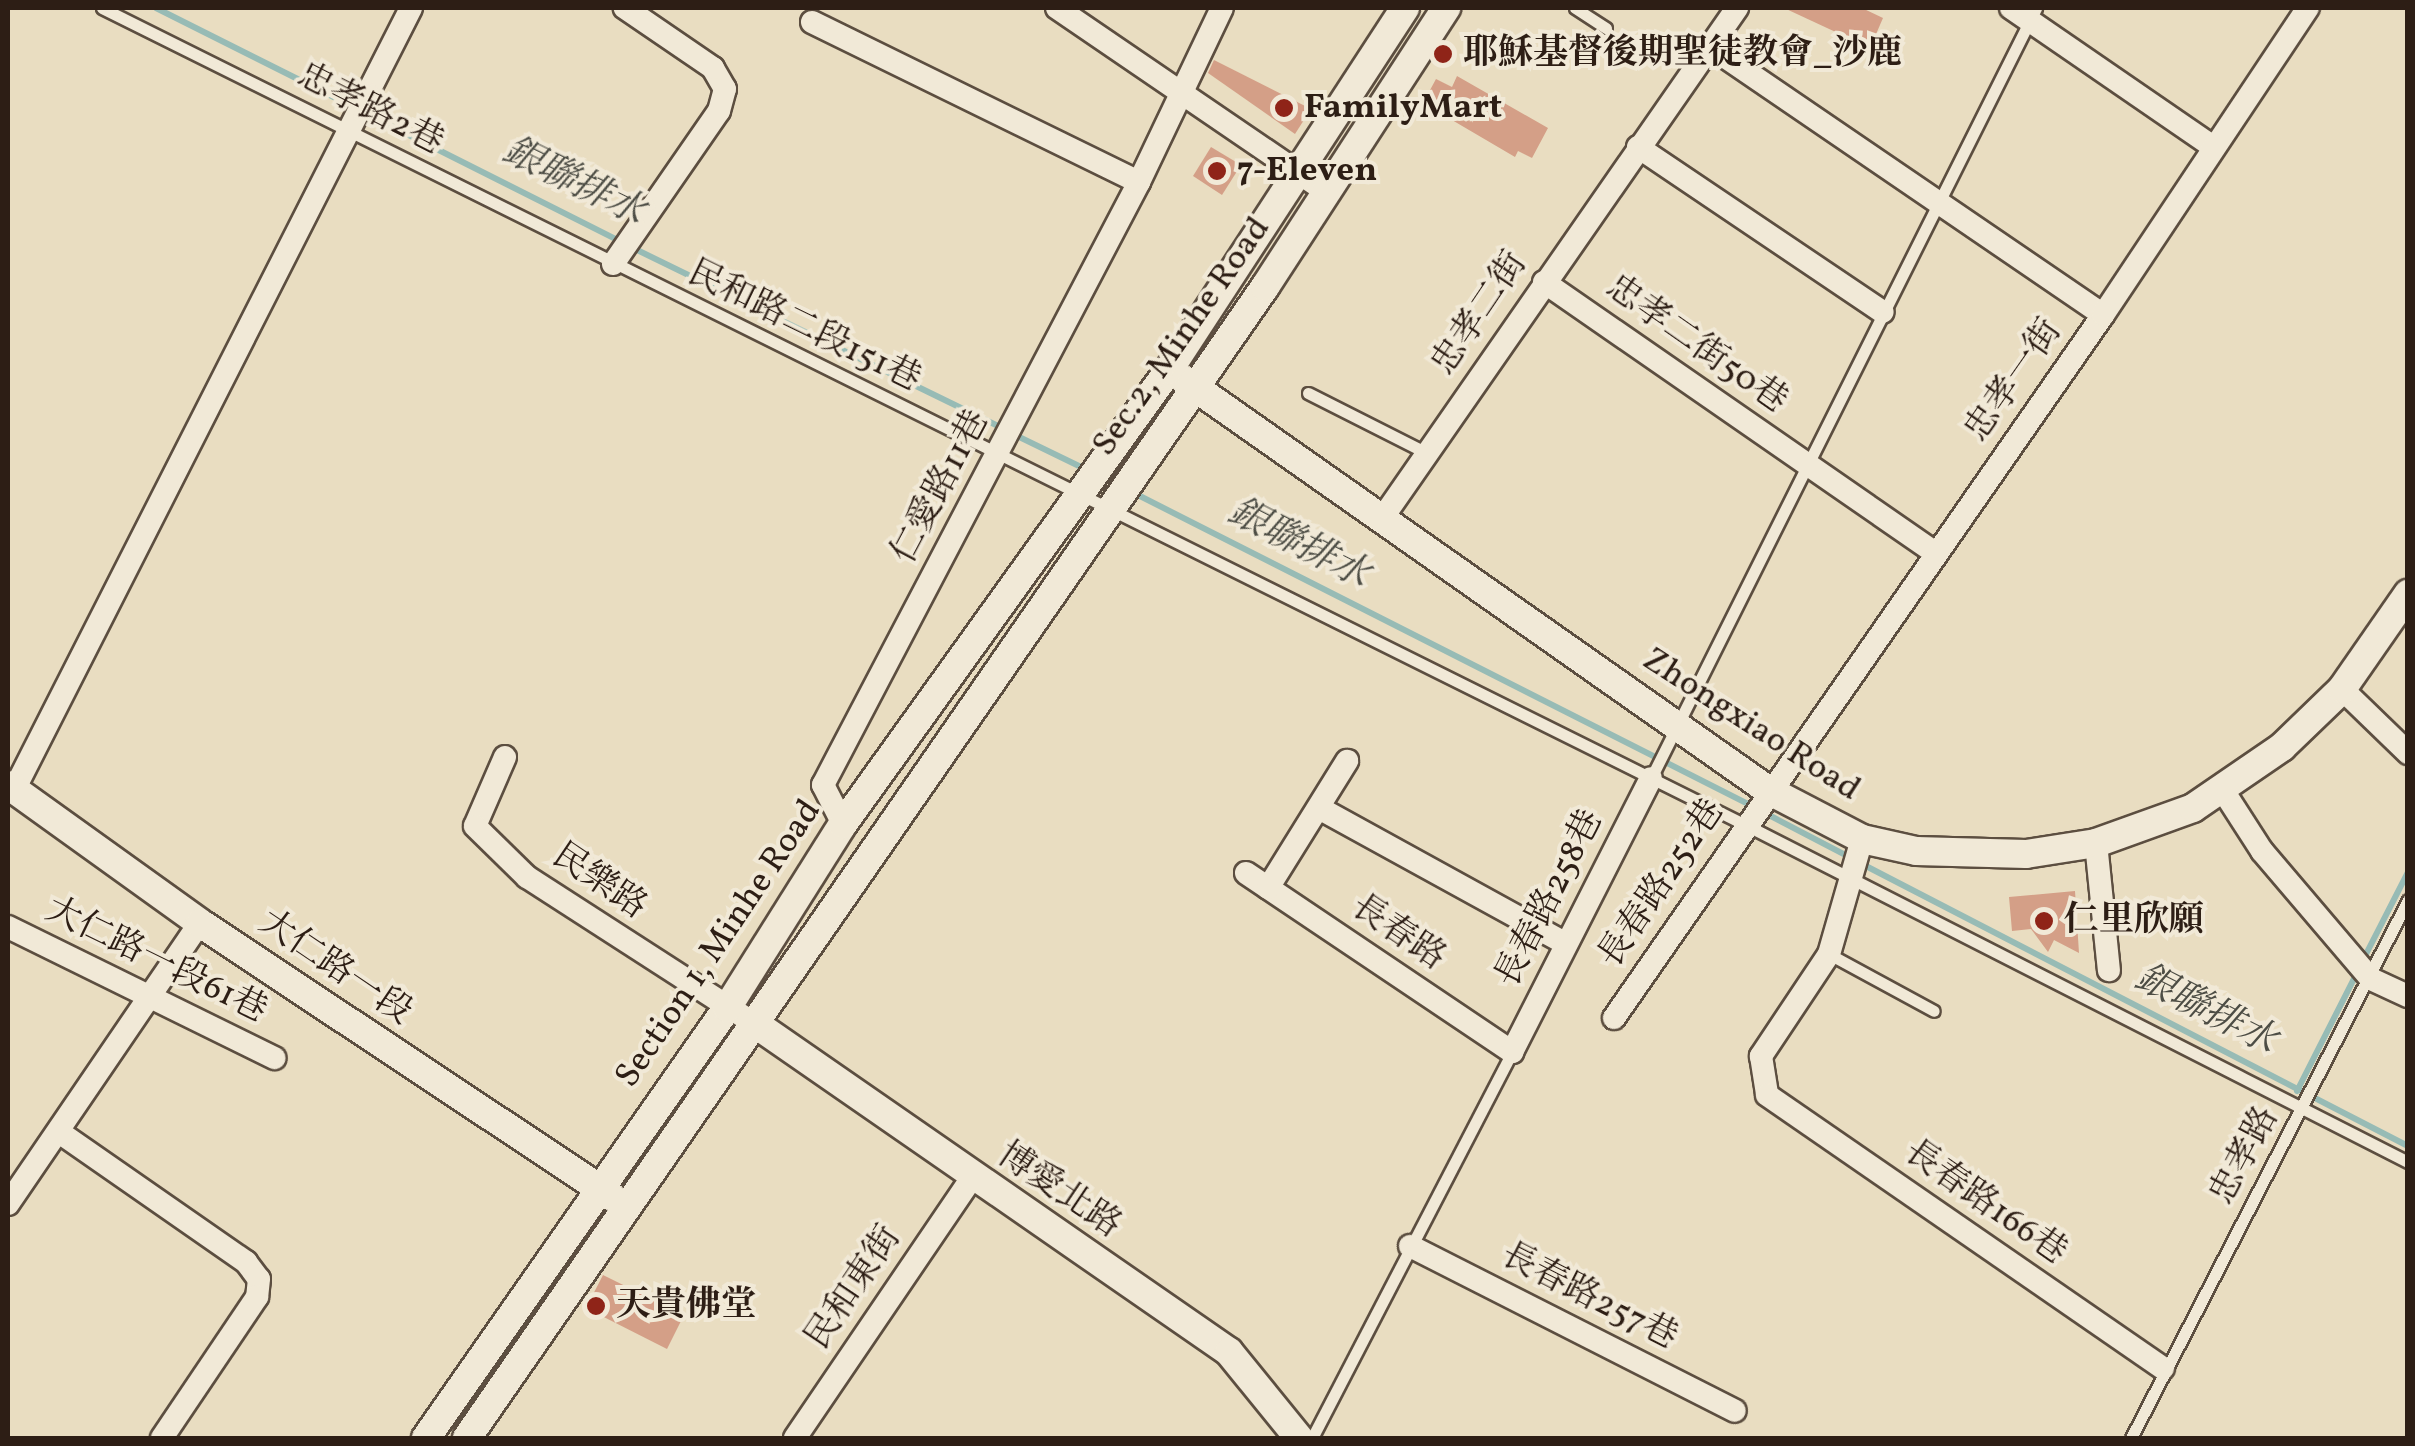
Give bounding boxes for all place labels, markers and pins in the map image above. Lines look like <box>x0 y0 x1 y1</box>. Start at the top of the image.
place label: 耶穌基督後期聖徒教會_沙鹿 <box>1463 33 1902 75</box>
marker: 耶穌基督後期聖徒教會_沙鹿 <box>1432 43 1454 65</box>
place label: FamilyMart <box>1304 87 1502 129</box>
marker: FamilyMart <box>1273 97 1295 119</box>
place label: 7-Eleven <box>1237 150 1377 192</box>
marker: 7-Eleven <box>1206 160 1228 182</box>
place label: 仁里欣願 <box>2064 900 2204 942</box>
marker: 仁里欣願 <box>2033 910 2055 932</box>
place label: 天貴佛堂 <box>616 1285 756 1327</box>
marker: 天貴佛堂 <box>585 1295 607 1317</box>

